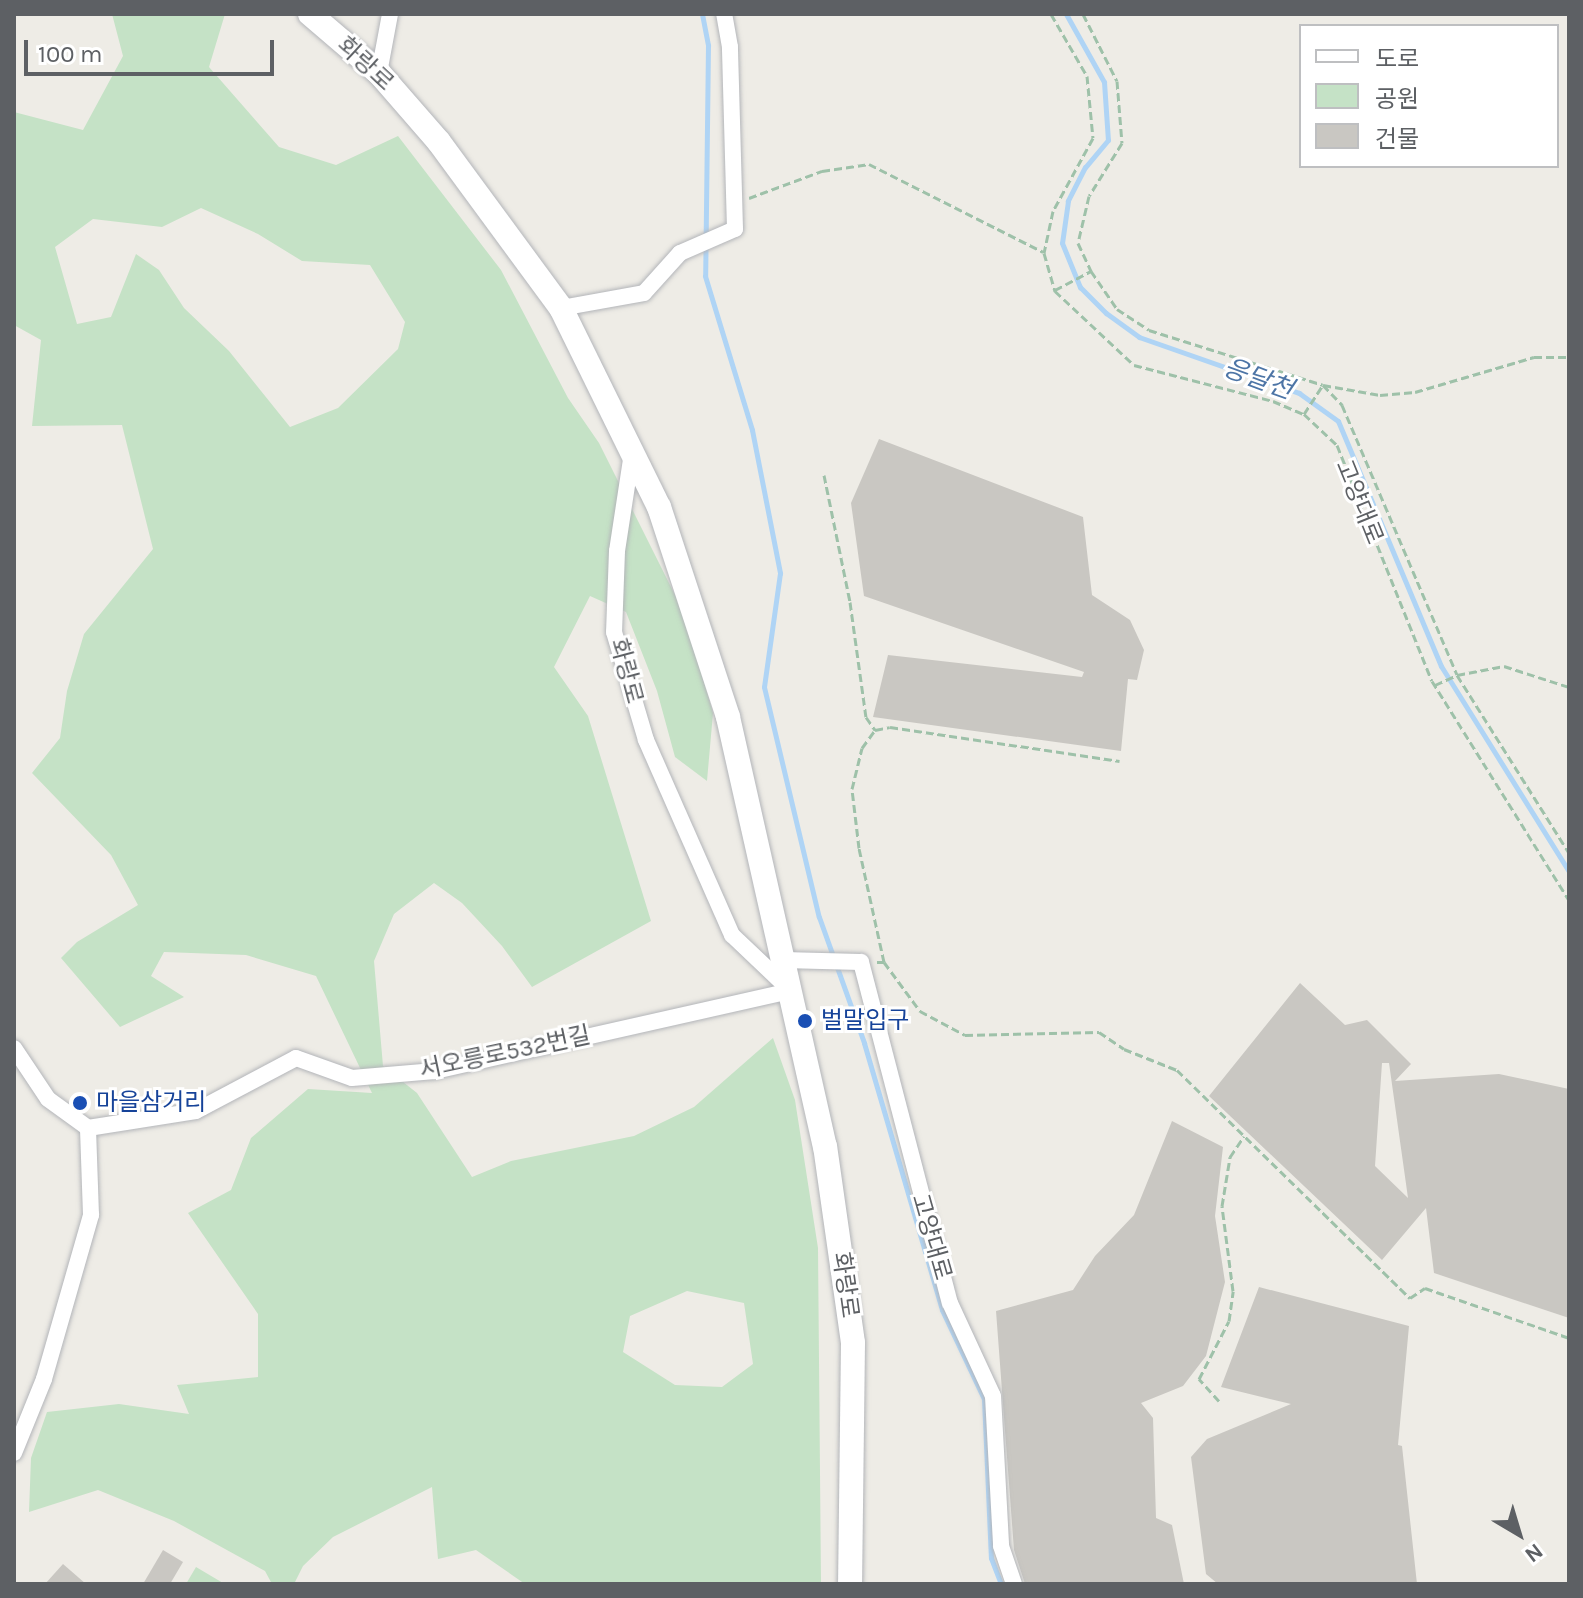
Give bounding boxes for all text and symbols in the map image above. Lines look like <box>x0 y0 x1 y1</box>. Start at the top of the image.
scale bar <box>28 24 278 74</box>
legend <box>1299 24 1559 168</box>
street label: 화랑로 <box>331 31 399 97</box>
text: 100 m <box>38 40 103 68</box>
text: 도로 <box>1375 45 1419 73</box>
text: 공원 <box>1375 85 1419 113</box>
text: 건물 <box>1375 125 1419 153</box>
water label: 응달천 <box>1219 352 1297 406</box>
street label: 고양대로 <box>1329 456 1389 548</box>
street label: 화랑로 <box>604 635 648 707</box>
place label: 벌말입구 <box>821 1007 909 1035</box>
marker: 벌말입구 <box>796 1012 814 1030</box>
street label: 서오릉로532번길 <box>417 1021 593 1085</box>
place label: 마을삼거리 <box>96 1089 206 1117</box>
marker: 마을삼거리 <box>71 1094 89 1112</box>
street label: 고양대로 <box>905 1191 957 1283</box>
street label: 화랑로 <box>826 1250 864 1320</box>
north arrow <box>1479 1494 1559 1574</box>
text: N <box>1520 1538 1548 1568</box>

